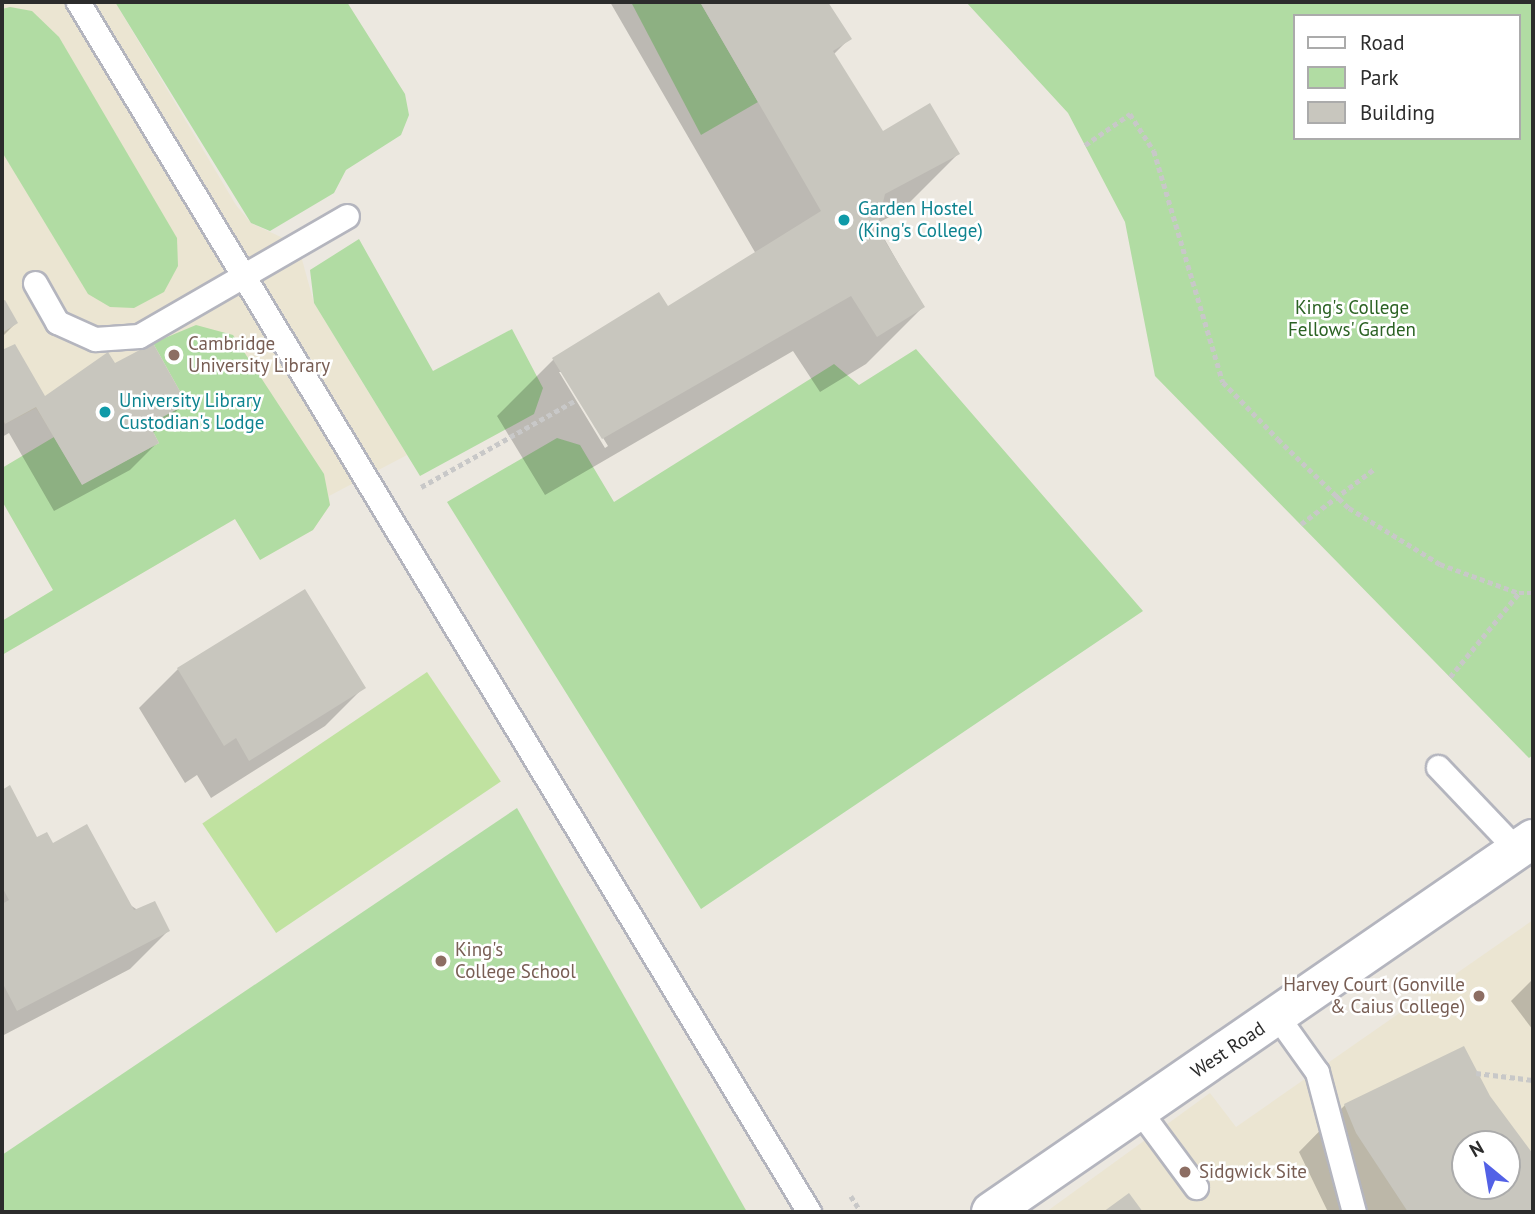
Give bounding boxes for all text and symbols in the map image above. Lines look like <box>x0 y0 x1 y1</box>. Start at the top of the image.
legend <box>1294 14 1521 140</box>
text: Road <box>1360 29 1404 56</box>
text: Park <box>1360 64 1399 91</box>
text: Building <box>1360 99 1435 126</box>
place label: Garden Hostel (King's College) <box>858 198 983 242</box>
marker: Garden Hostel (King's College) <box>836 212 852 228</box>
park label: King's College Fellows' Garden <box>1287 297 1417 341</box>
place label: Cambridge University Library <box>188 333 331 377</box>
marker: Cambridge University Library <box>166 347 182 363</box>
place label: University Library Custodian's Lodge <box>119 390 264 434</box>
marker: University Library Custodian's Lodge <box>97 404 113 420</box>
place label: King's College School <box>455 939 576 983</box>
marker: King's College School <box>433 953 449 969</box>
place label: Harvey Court (Gonville & Caius College) <box>1283 974 1465 1018</box>
marker: Harvey Court (Gonville & Caius College) <box>1471 988 1487 1004</box>
street label: West Road <box>1187 1017 1269 1083</box>
north arrow <box>1451 1130 1521 1200</box>
text: N <box>1465 1135 1488 1162</box>
place label: Sidgwick Site <box>1199 1161 1307 1183</box>
marker: Sidgwick Site <box>1177 1164 1193 1180</box>

